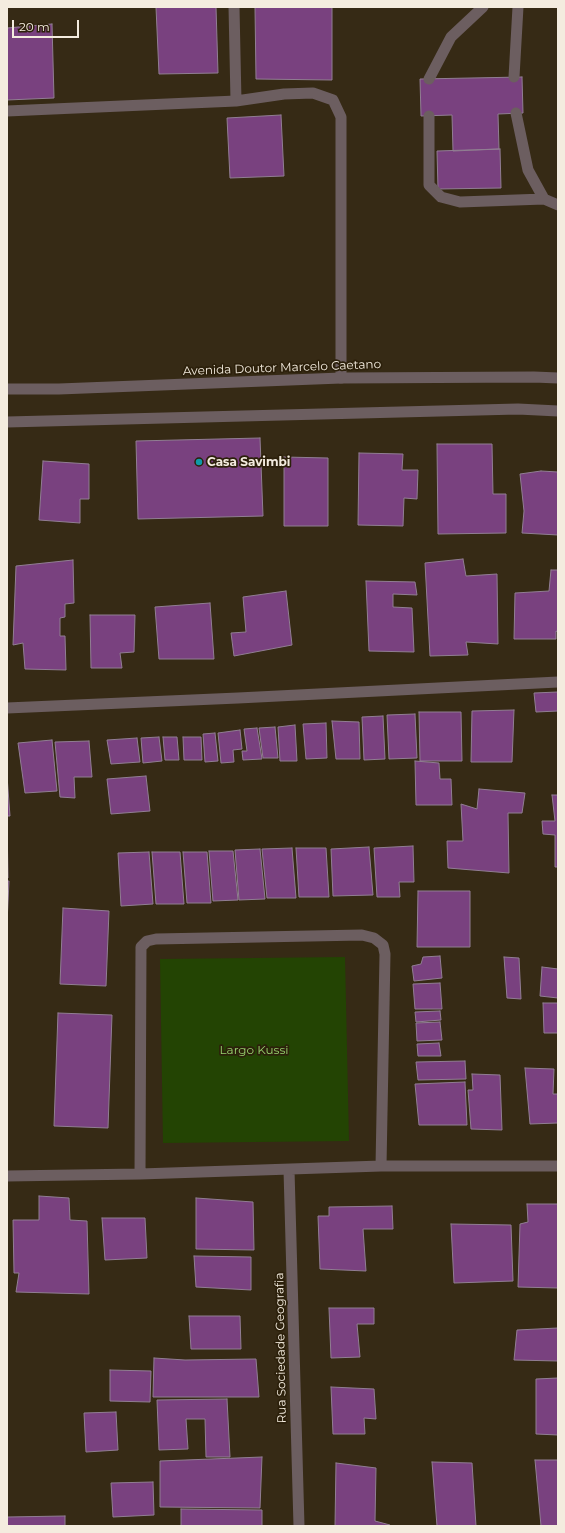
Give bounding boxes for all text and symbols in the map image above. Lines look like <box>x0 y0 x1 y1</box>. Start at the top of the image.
scale bar <box>14 12 81 38</box>
text: 20 m <box>19 19 50 34</box>
street label: Avenida Doutor Marcelo Caetano <box>183 357 381 379</box>
place label: Casa Savimbi <box>207 455 290 469</box>
marker: Casa Savimbi <box>194 457 204 467</box>
park label: Largo Kussi <box>219 1043 289 1057</box>
street label: Rua Sociedade Geografia <box>272 1272 290 1424</box>

